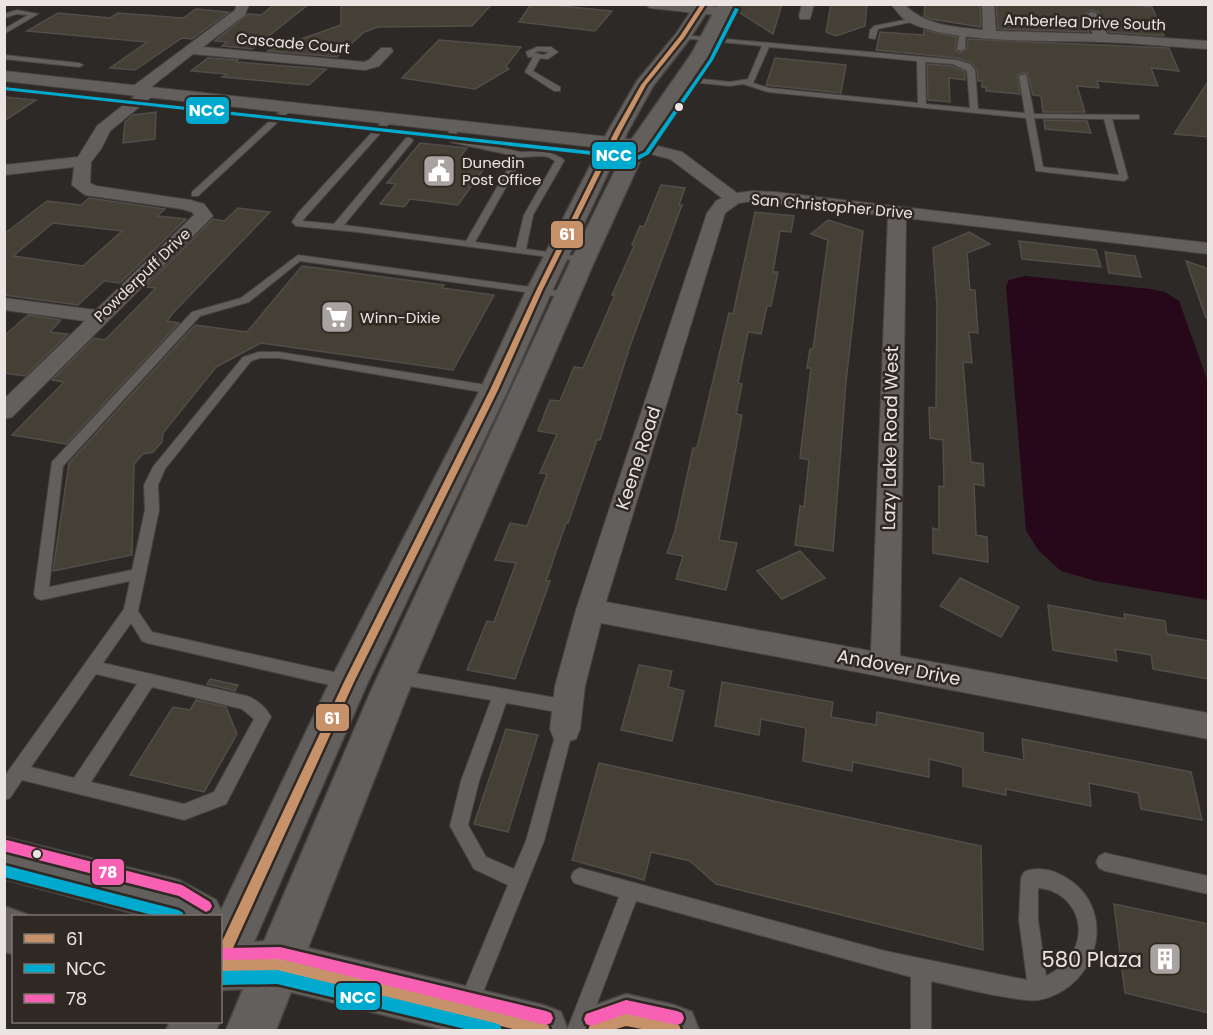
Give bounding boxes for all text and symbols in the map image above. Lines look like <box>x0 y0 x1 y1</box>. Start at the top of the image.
street label: Amberlea Drive South <box>1003 9 1167 35</box>
street label: Cascade Court <box>235 28 351 58</box>
line badge: NCC <box>185 96 230 125</box>
text: NCC <box>189 99 225 122</box>
unlabelled marker <box>673 101 685 113</box>
line badge: NCC <box>591 141 637 170</box>
text: NCC <box>596 144 632 167</box>
place label: Dunedin Post Office <box>462 152 541 190</box>
public building icon: Dunedin Post Office <box>421 153 457 189</box>
street label: San Christopher Drive <box>750 188 914 224</box>
line badge: 61 <box>550 220 584 249</box>
street label: Powderpuff Drive <box>89 223 195 327</box>
text: 61 <box>559 223 575 246</box>
supermarket icon: Winn-Dixie <box>319 299 355 335</box>
place label: Winn-Dixie <box>360 307 440 328</box>
street label: Lazy Lake Road West <box>876 346 904 530</box>
street label: Keene Road <box>610 403 666 513</box>
street label: Andover Drive <box>835 643 963 691</box>
line badge: 61 <box>315 703 350 732</box>
text: 61 <box>324 707 340 730</box>
unlabelled marker <box>31 848 43 860</box>
line badge: 78 <box>91 858 125 886</box>
text: 78 <box>99 861 117 884</box>
legend <box>12 915 222 1023</box>
text: 61 <box>66 926 83 951</box>
building icon: 580 Plaza <box>1147 941 1183 977</box>
place label: 580 Plaza <box>1041 945 1142 974</box>
text: NCC <box>66 956 106 981</box>
line badge: NCC <box>335 982 381 1011</box>
text: 78 <box>66 986 87 1011</box>
text: NCC <box>340 986 376 1009</box>

